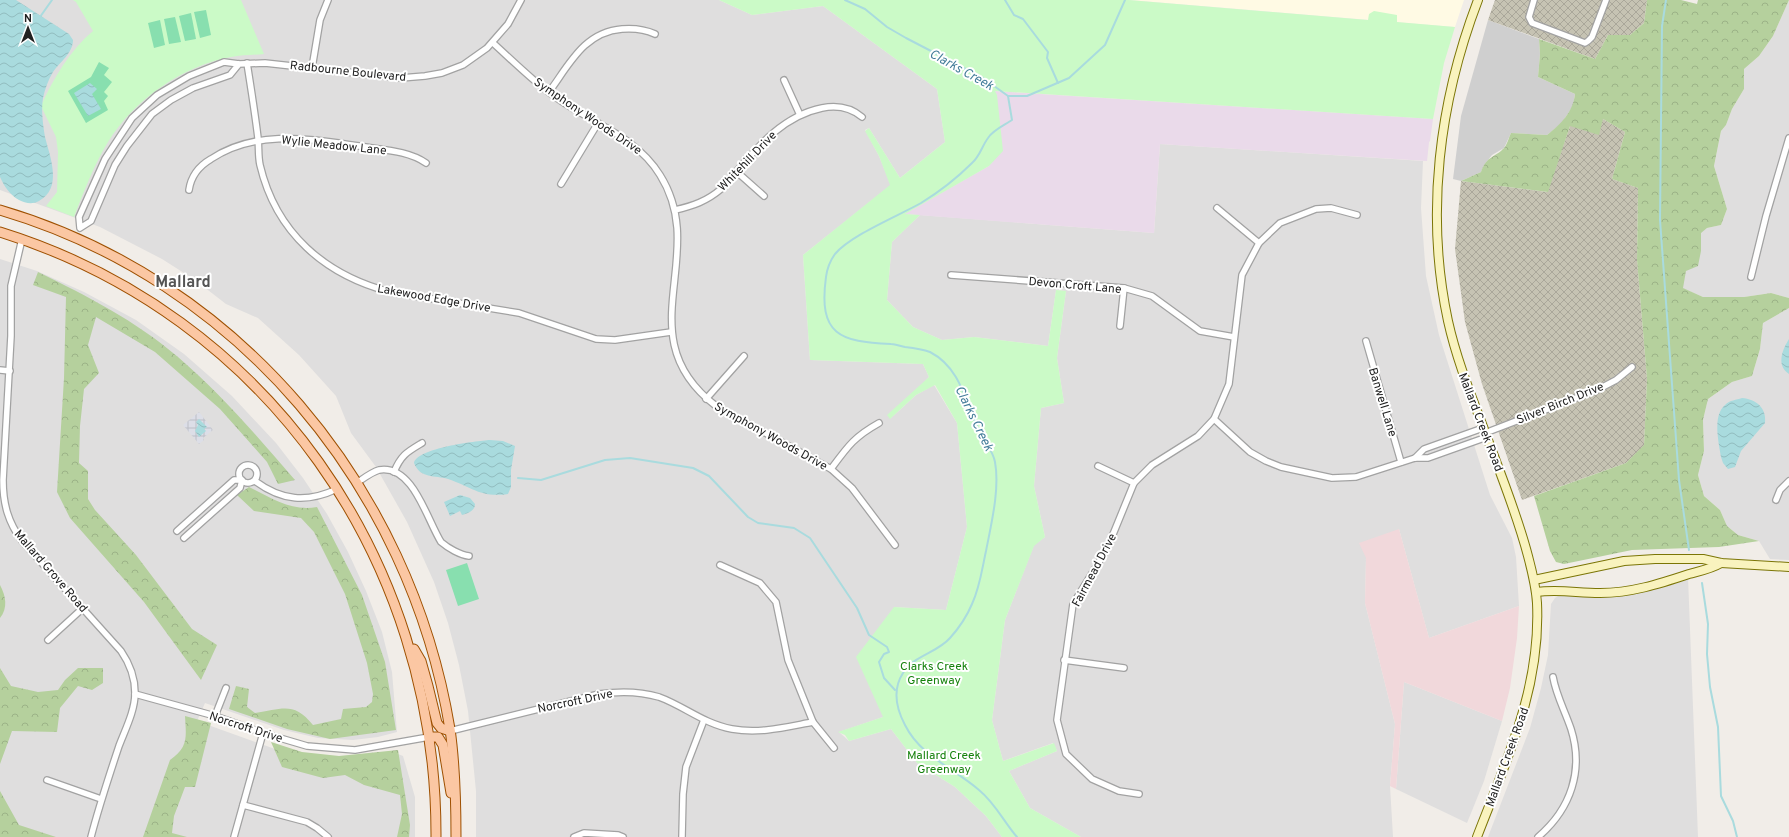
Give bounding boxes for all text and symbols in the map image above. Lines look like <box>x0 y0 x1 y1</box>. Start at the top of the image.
north arrow <box>8 8 48 48</box>
text: N <box>24 12 32 26</box>
water label: Clarks Creek <box>926 47 996 95</box>
street label: Radbourne Boulevard <box>289 58 407 86</box>
street label: Symphony Woods Drive <box>530 75 645 159</box>
street label: Whitehill Drive <box>715 128 781 195</box>
street label: Wylie Meadow Lane <box>281 133 387 159</box>
district label: Mallard <box>155 273 211 293</box>
street label: Devon Croft Lane <box>1028 274 1122 298</box>
street label: Lakewood Edge Drive <box>376 281 492 317</box>
street label: Banwell Lane <box>1364 366 1400 439</box>
street label: Mallard Creek Road <box>1454 371 1506 474</box>
street label: Silver Birch Drive <box>1514 379 1606 429</box>
water label: Clarks Creek <box>950 384 996 455</box>
street label: Symphony Woods Drive <box>711 399 830 475</box>
street label: Mallard Grove Road <box>10 527 91 616</box>
street label: Fairmead Drive <box>1069 531 1121 610</box>
park label: Clarks Creek Greenway <box>900 659 968 689</box>
street label: Norcroft Drive <box>536 686 614 718</box>
street label: Mallard Creek Road <box>1483 705 1533 809</box>
street label: Norcroft Drive <box>207 709 284 747</box>
park label: Mallard Creek Greenway <box>907 748 981 778</box>

